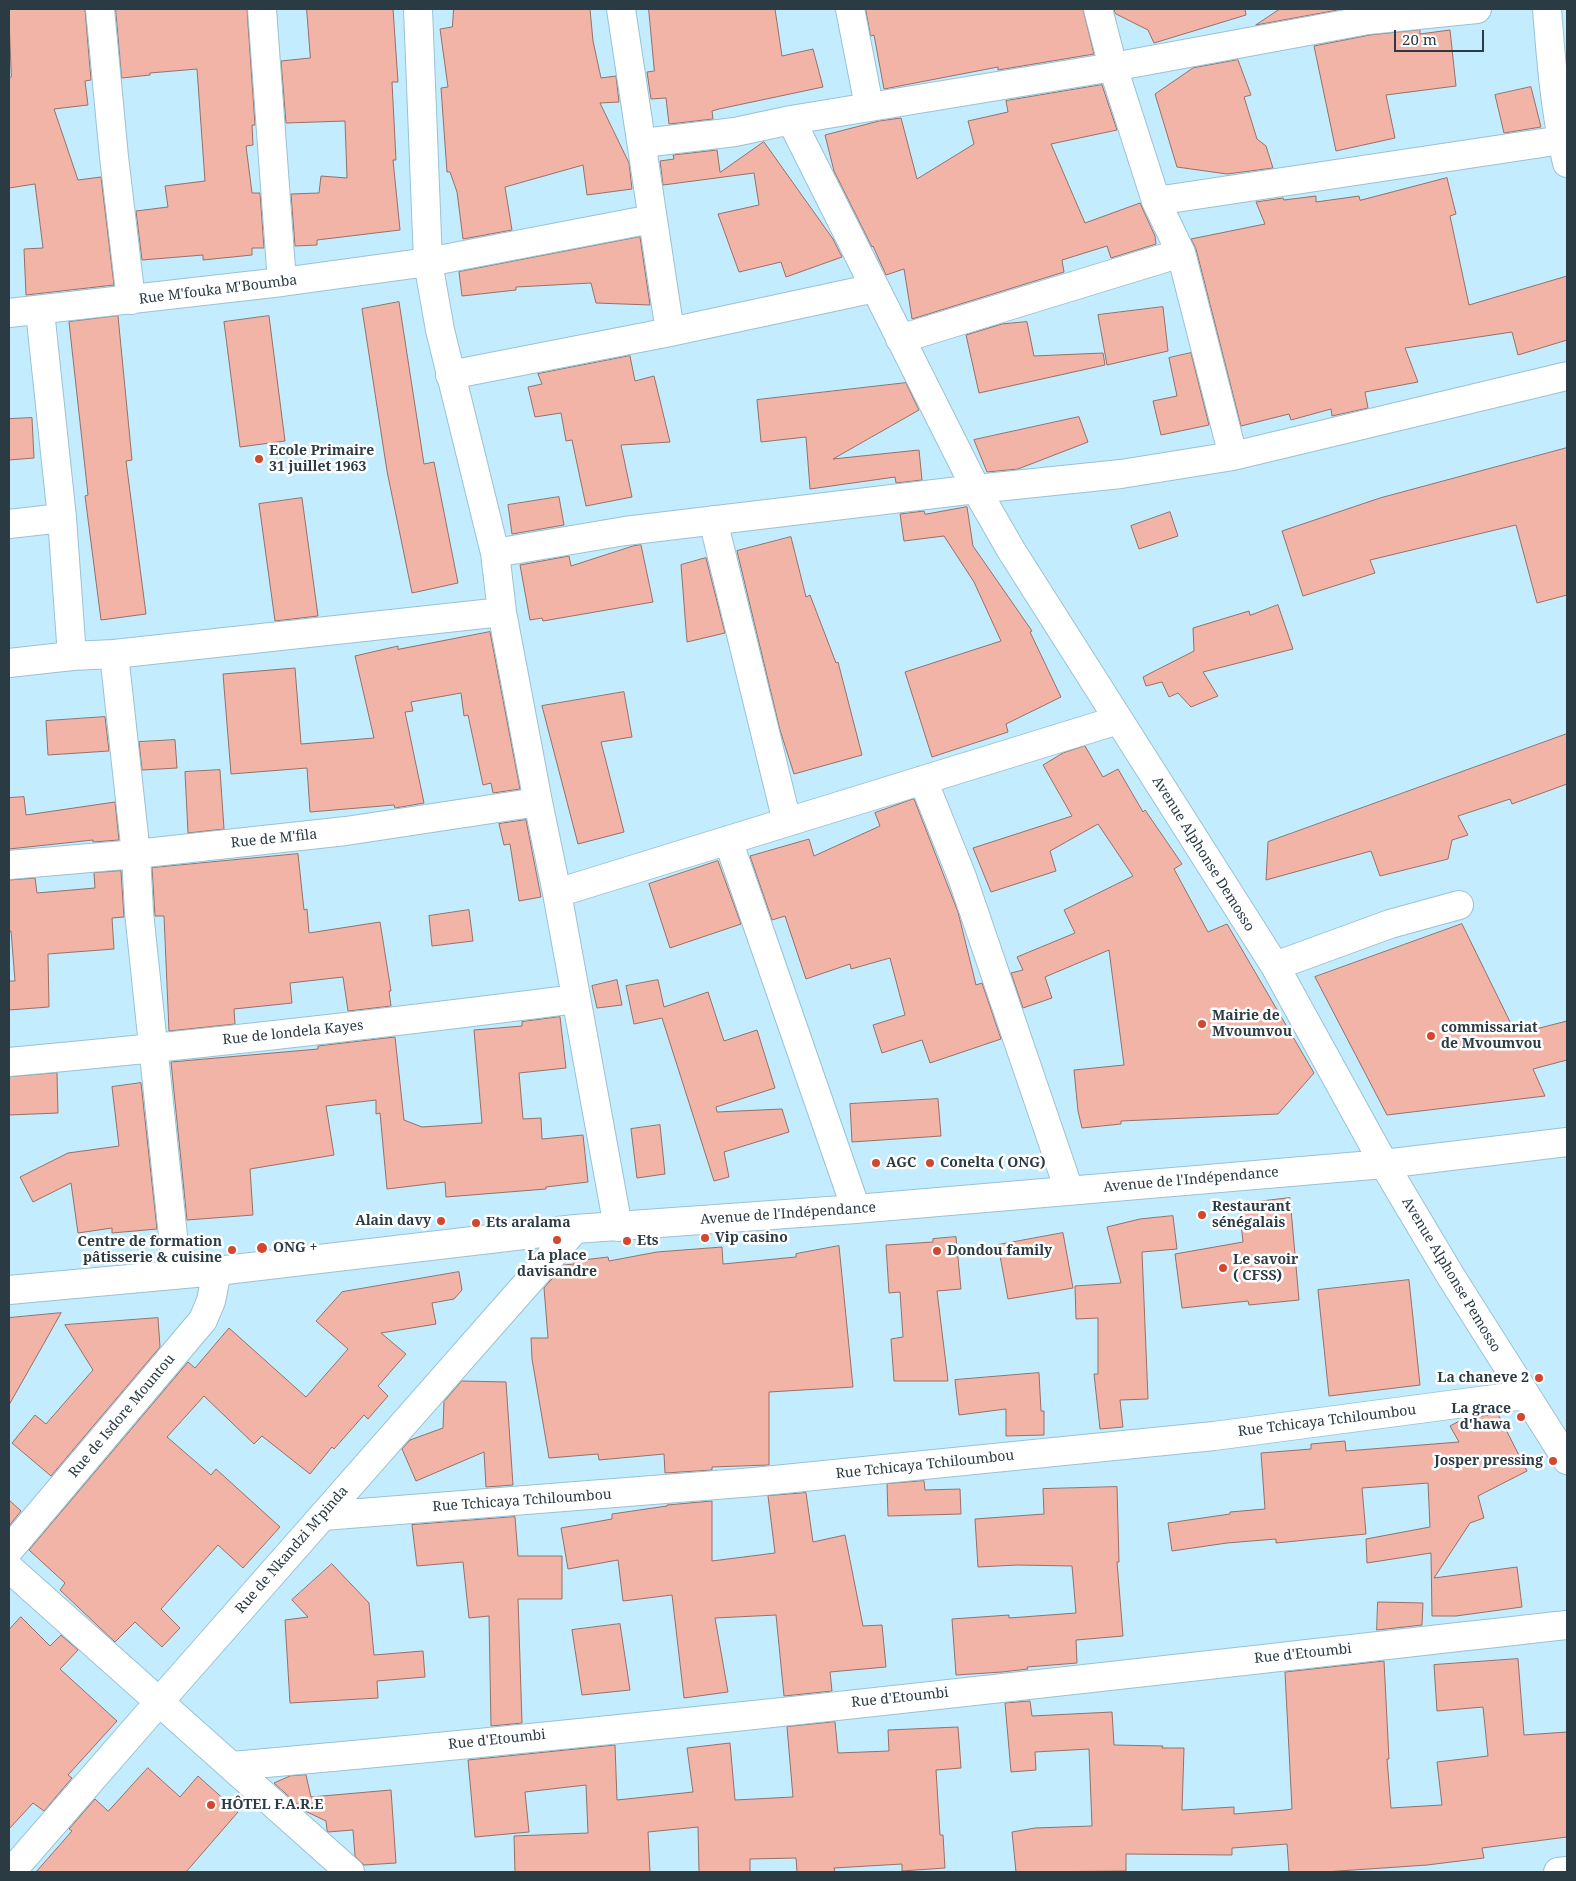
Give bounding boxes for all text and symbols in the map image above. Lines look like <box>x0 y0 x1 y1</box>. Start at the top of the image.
scale bar <box>1396 20 1486 52</box>
text: 20 m <box>1402 29 1437 49</box>
street label: Rue M'fouka M'Boumba <box>138 272 298 308</box>
place label: Ecole Primaire 31 juillet 1963 <box>269 443 374 476</box>
marker: Ecole Primaire 31 juillet 1963 <box>253 453 265 465</box>
street label: Avenue Alphonse Demosso <box>1148 773 1258 935</box>
street label: Rue de M'fila <box>230 826 318 852</box>
place label: Mairie de Mvoumvou <box>1212 1008 1292 1040</box>
street label: Rue de londela Kayes <box>222 1017 364 1049</box>
marker: Mairie de Mvoumvou <box>1196 1018 1208 1030</box>
place label: commissariat de Mvoumvou <box>1441 1020 1542 1052</box>
marker: commissariat de Mvoumvou <box>1425 1030 1437 1042</box>
place label: AGC <box>886 1155 916 1171</box>
place label: Conelta ( ONG) <box>940 1155 1046 1171</box>
marker: AGC <box>870 1157 882 1169</box>
marker: Conelta ( ONG) <box>924 1157 936 1169</box>
street label: Avenue de l'Indépendance <box>1103 1164 1279 1196</box>
street label: Avenue Alphonse Pemosso <box>1398 1194 1504 1356</box>
street label: Avenue de l'Indépendance <box>700 1199 876 1229</box>
place label: Restaurant sénégalais <box>1212 1199 1291 1232</box>
marker: Restaurant sénégalais <box>1196 1209 1208 1221</box>
place label: Alain davy <box>355 1213 431 1229</box>
marker: Alain davy <box>435 1215 447 1227</box>
place label: Ets aralama <box>486 1215 571 1231</box>
marker: Ets aralama <box>470 1217 482 1229</box>
place label: Vip casino <box>715 1230 788 1246</box>
marker: Vip casino <box>699 1232 711 1244</box>
place label: Ets <box>637 1233 659 1249</box>
place label: Centre de formation pâtisserie & cuisine <box>78 1234 222 1266</box>
marker: La place davisandre <box>551 1234 563 1246</box>
marker: Ets <box>621 1235 633 1247</box>
place label: ONG + <box>273 1240 317 1256</box>
marker: ONG + <box>255 1241 269 1255</box>
place label: Dondou family <box>947 1243 1052 1259</box>
marker: Centre de formation pâtisserie & cuisine <box>226 1244 238 1256</box>
marker: Dondou family <box>931 1245 943 1257</box>
place label: La place davisandre <box>517 1248 597 1280</box>
place label: Le savoir ( CFSS) <box>1233 1252 1298 1284</box>
marker: Le savoir ( CFSS) <box>1217 1262 1229 1274</box>
street label: Rue de Isdore Mountou <box>65 1351 179 1481</box>
place label: La chaneve 2 <box>1437 1370 1529 1386</box>
marker: La chaneve 2 <box>1533 1372 1545 1384</box>
place label: La grace d'hawa <box>1451 1401 1511 1434</box>
street label: Rue Tchicaya Tchiloumbou <box>1237 1402 1417 1440</box>
marker: La grace d'hawa <box>1515 1411 1527 1423</box>
street label: Rue Tchicaya Tchiloumbou <box>835 1447 1015 1483</box>
place label: Josper pressing <box>1434 1453 1543 1469</box>
marker: Josper pressing <box>1547 1455 1559 1467</box>
street label: Rue de Nkandzi M'pinda <box>232 1483 352 1617</box>
street label: Rue Tchicaya Tchiloumbou <box>432 1486 612 1516</box>
street label: Rue d'Etoumbi <box>1253 1641 1353 1667</box>
street label: Rue d'Etoumbi <box>850 1685 950 1711</box>
street label: Rue d'Etoumbi <box>447 1727 547 1753</box>
place label: HÔTEL F.A.R.E <box>221 1797 323 1813</box>
marker: HÔTEL F.A.R.E <box>205 1799 217 1811</box>

